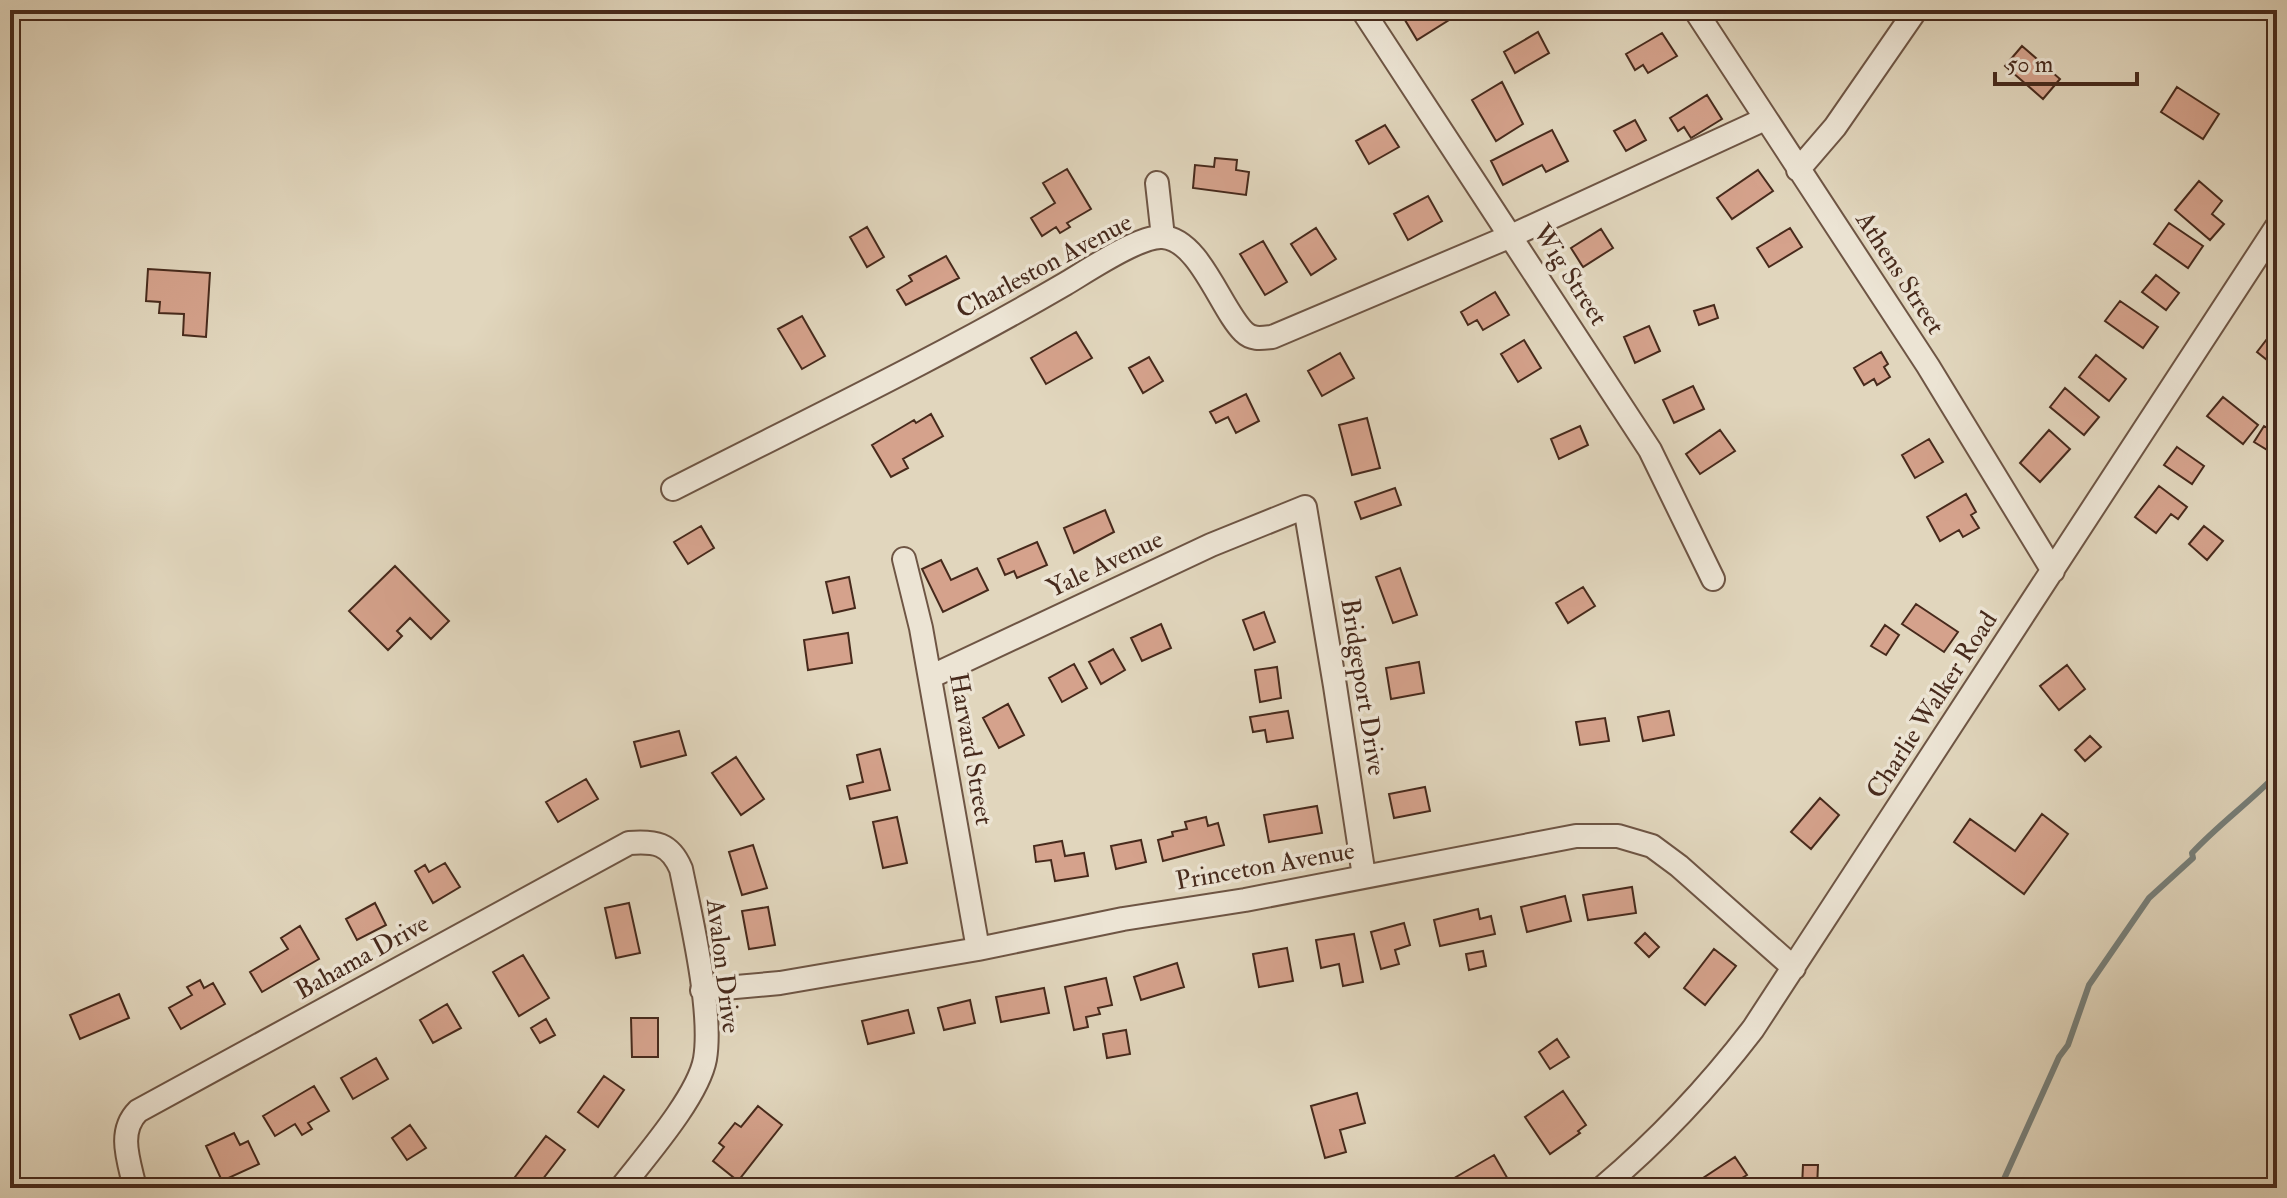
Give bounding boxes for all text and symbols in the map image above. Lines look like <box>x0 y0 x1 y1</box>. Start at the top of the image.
scale bar <box>1995 36 2137 86</box>
text: 50 m <box>2007 49 2054 80</box>
street label: Athens Street <box>1848 205 1952 340</box>
street label: Charleston Avenue <box>951 206 1137 326</box>
street label: Wig Street <box>1525 218 1615 332</box>
street label: Yale Avenue <box>1042 523 1168 605</box>
street label: Bridgeport Drive <box>1332 596 1393 778</box>
street label: Charlie Walker Road <box>1860 605 2005 805</box>
street label: Harvard Street <box>942 670 1000 828</box>
street label: Princeton Avenue <box>1173 834 1357 897</box>
street label: Avalon Drive <box>699 896 747 1035</box>
street label: Bahama Drive <box>290 907 435 1007</box>

